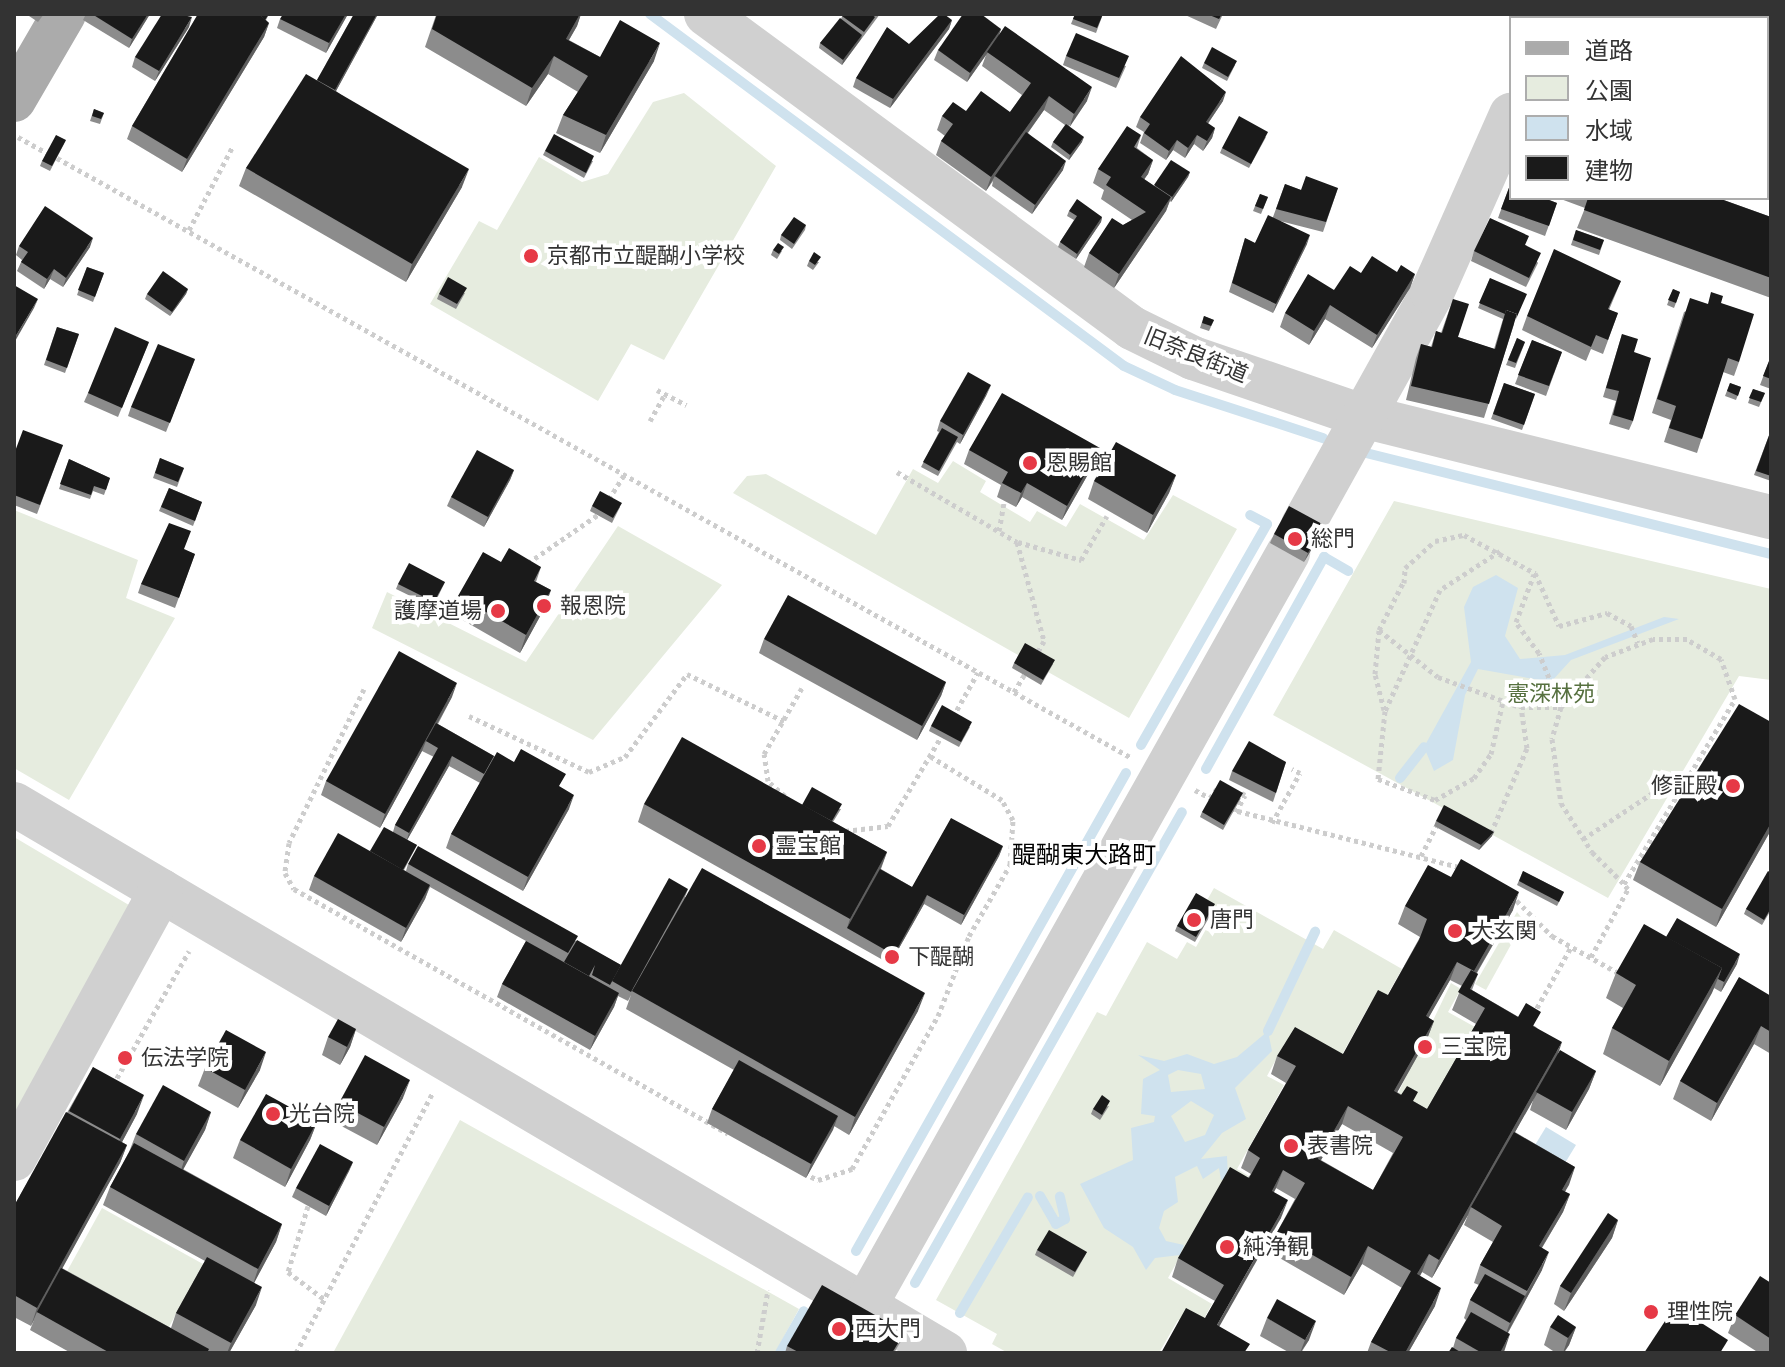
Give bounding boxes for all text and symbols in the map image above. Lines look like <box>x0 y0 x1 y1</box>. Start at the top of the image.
legend <box>1509 16 1769 200</box>
text: 道路 <box>1585 35 1633 66</box>
text: 公園 <box>1585 75 1633 106</box>
text: 水域 <box>1585 115 1633 146</box>
text: 建物 <box>1585 155 1633 186</box>
place label: 京都市立醍醐小学校 <box>547 243 745 269</box>
marker: 京都市立醍醐小学校 <box>522 247 540 265</box>
street label: 旧奈良街道 <box>1140 322 1252 388</box>
place label: 恩賜館 <box>1046 450 1112 476</box>
marker: 恩賜館 <box>1021 454 1039 472</box>
place label: 総門 <box>1311 526 1355 552</box>
marker: 総門 <box>1286 530 1304 548</box>
place label: 報恩院 <box>560 593 626 619</box>
marker: 報恩院 <box>535 597 553 615</box>
place label: 護摩道場 <box>394 598 482 624</box>
marker: 護摩道場 <box>489 602 507 620</box>
park label: 憲深林苑 <box>1507 681 1595 707</box>
place label: 修証殿 <box>1651 773 1717 799</box>
marker: 修証殿 <box>1724 777 1742 795</box>
place label: 霊宝館 <box>775 833 841 859</box>
marker: 霊宝館 <box>750 837 768 855</box>
district label: 醍醐東大路町 <box>1012 841 1156 869</box>
place label: 唐門 <box>1210 907 1254 933</box>
marker: 唐門 <box>1185 911 1203 929</box>
place label: 大玄関 <box>1471 918 1537 944</box>
marker: 大玄関 <box>1446 922 1464 940</box>
place label: 下醍醐 <box>908 944 974 970</box>
marker: 下醍醐 <box>883 948 901 966</box>
place label: 三宝院 <box>1441 1034 1507 1060</box>
marker: 三宝院 <box>1416 1038 1434 1056</box>
place label: 伝法学院 <box>141 1045 229 1071</box>
marker: 伝法学院 <box>116 1049 134 1067</box>
place label: 光台院 <box>289 1101 355 1127</box>
marker: 光台院 <box>264 1105 282 1123</box>
place label: 表書院 <box>1307 1133 1373 1159</box>
marker: 表書院 <box>1282 1137 1300 1155</box>
place label: 純浄観 <box>1243 1234 1309 1260</box>
marker: 純浄観 <box>1218 1238 1236 1256</box>
place label: 理性院 <box>1667 1299 1733 1325</box>
marker: 理性院 <box>1642 1303 1660 1321</box>
place label: 西大門 <box>855 1316 921 1342</box>
marker: 西大門 <box>830 1320 848 1338</box>

